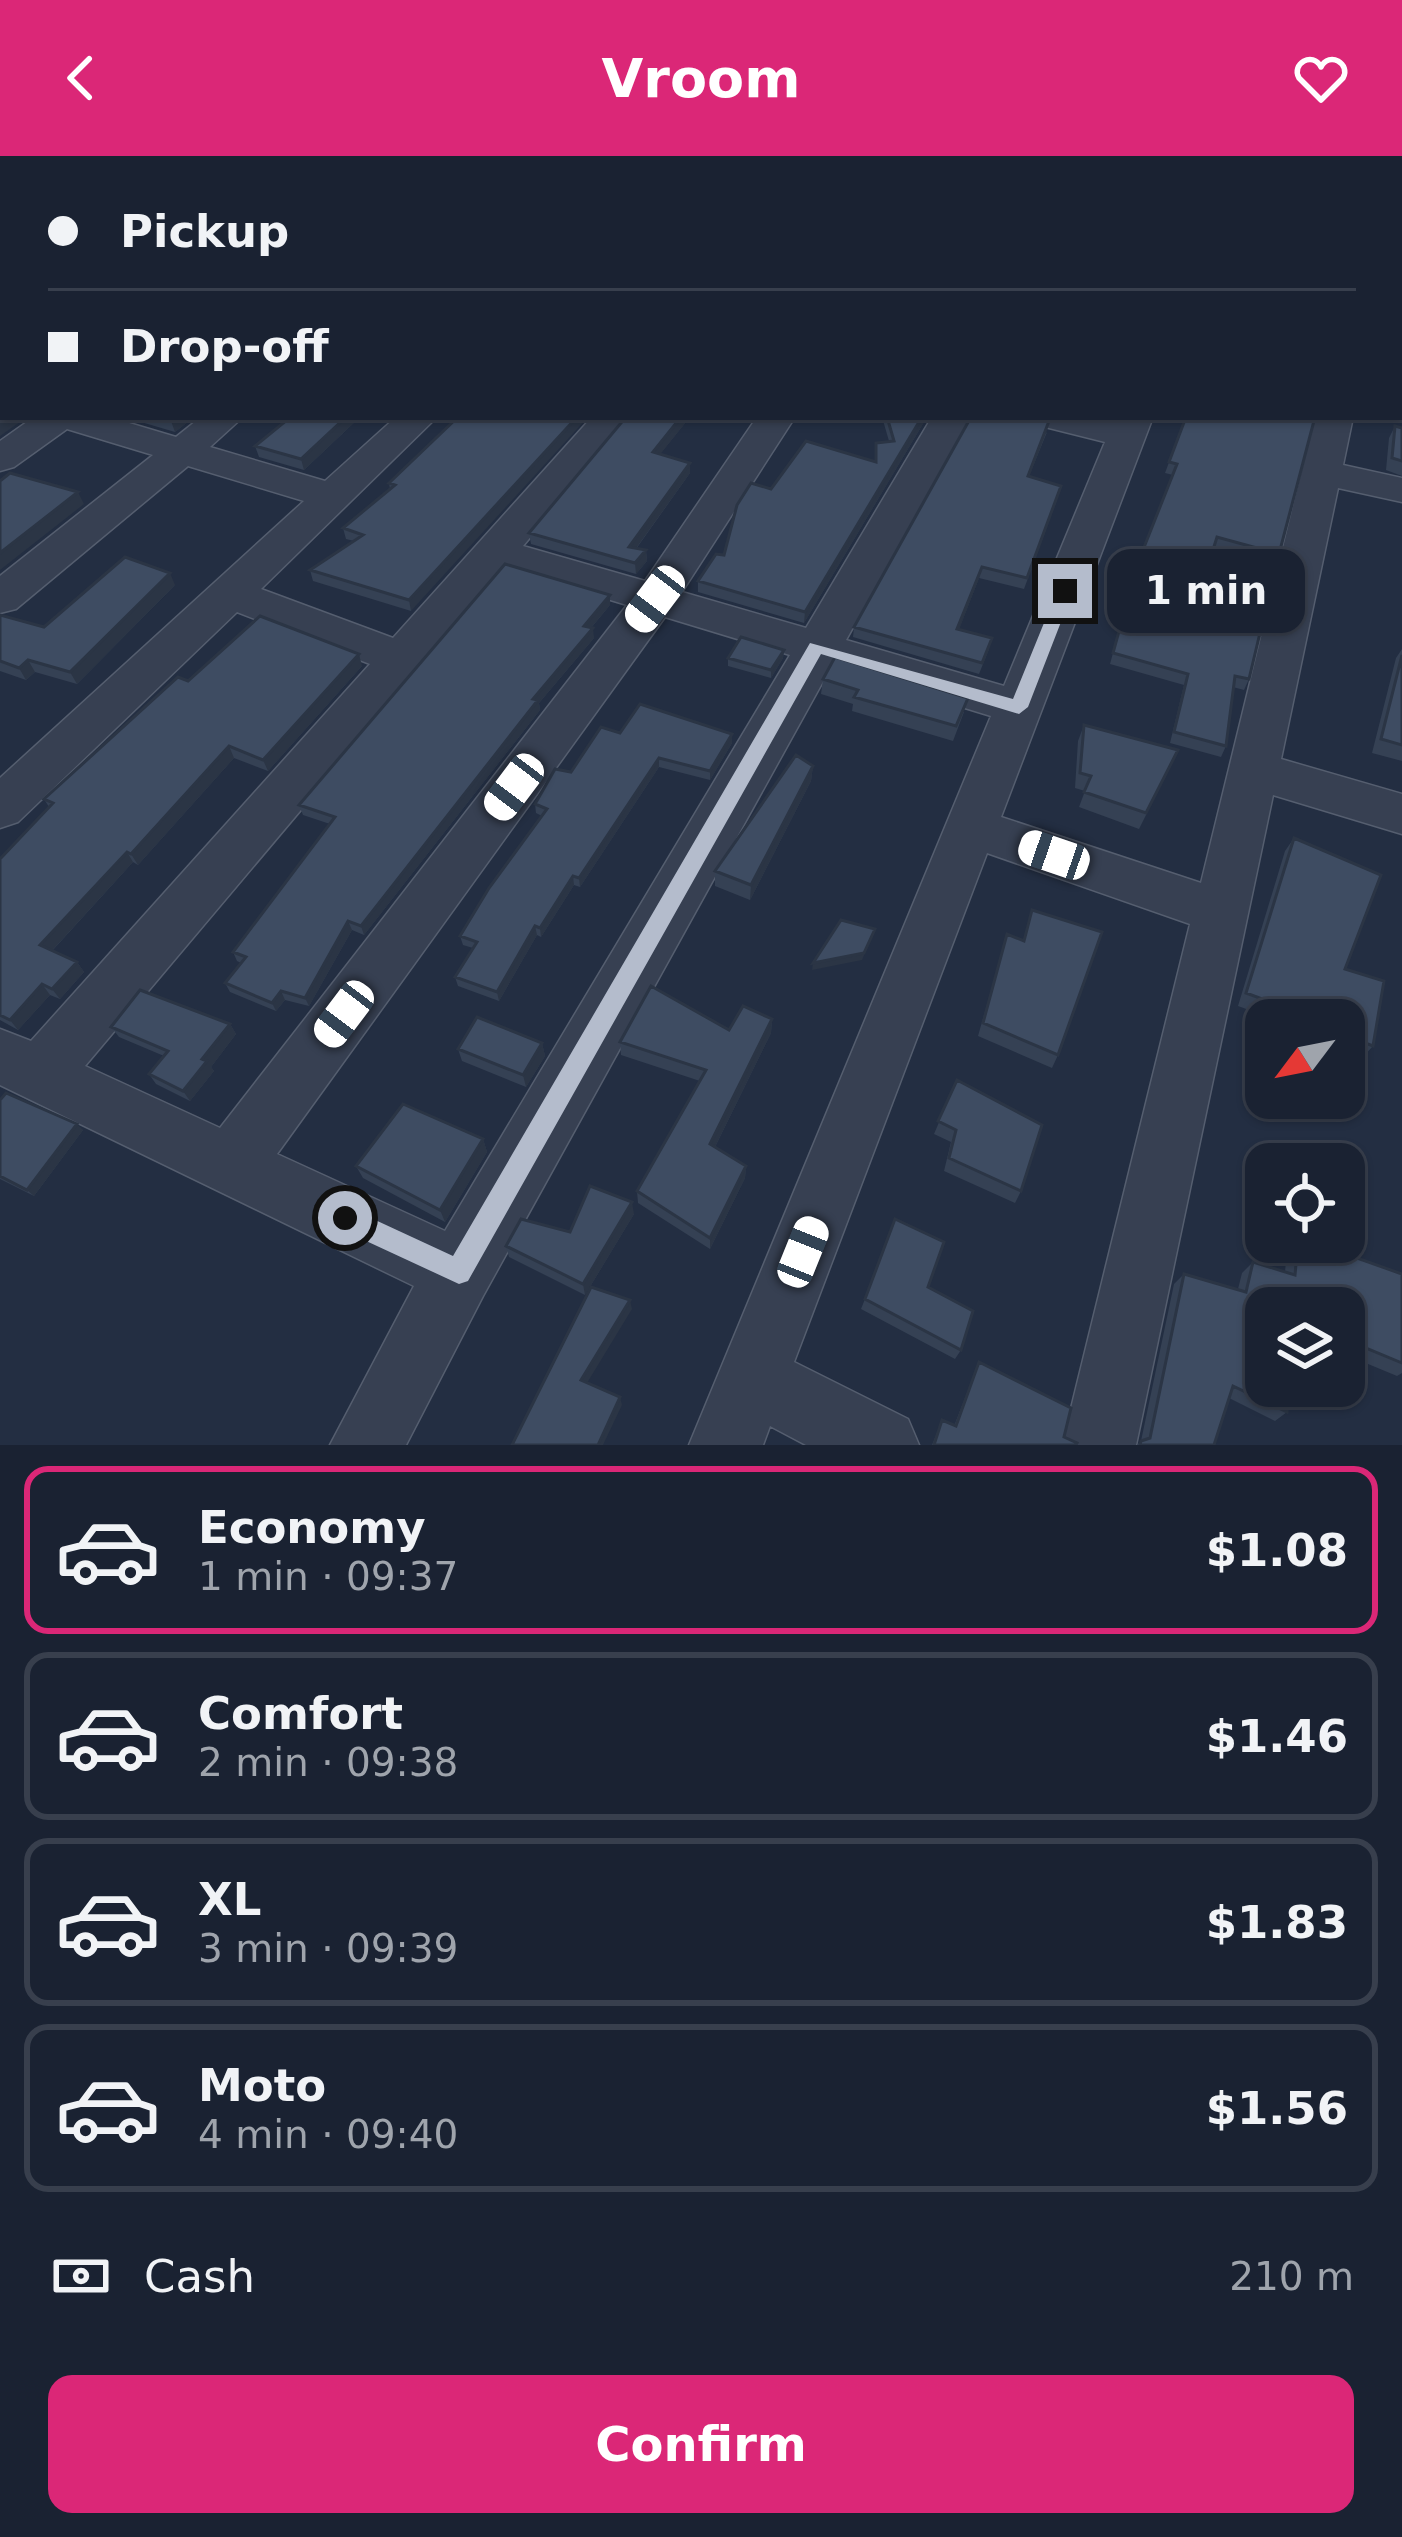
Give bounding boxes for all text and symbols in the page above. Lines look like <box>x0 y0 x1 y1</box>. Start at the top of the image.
icon: back <box>48 45 114 111</box>
icon: heart <box>1288 45 1354 111</box>
text: Vroom <box>602 47 800 110</box>
text: Pickup <box>120 205 289 258</box>
text: Drop-off <box>120 320 329 373</box>
callout: 1 min <box>1107 549 1305 633</box>
car <box>619 559 691 639</box>
route end <box>1038 564 1092 618</box>
text: 1 min <box>1145 568 1267 613</box>
car <box>478 747 550 827</box>
car <box>1014 826 1094 884</box>
car <box>308 974 380 1054</box>
north arrow <box>1245 999 1365 1119</box>
map controls <box>1245 999 1365 1407</box>
button: locate <box>1245 1143 1365 1263</box>
route start <box>318 1191 372 1245</box>
car <box>773 1212 833 1292</box>
button: layers <box>1245 1287 1365 1407</box>
icon: car <box>54 1496 162 1604</box>
text: Economy <box>198 1501 426 1554</box>
text: $1.08 <box>1206 1524 1348 1577</box>
text: 1 min · 09:37 <box>198 1554 458 1599</box>
icon: car <box>54 1682 162 1790</box>
text: Comfort <box>198 1687 403 1740</box>
text: $1.46 <box>1206 1710 1348 1763</box>
text: 2 min · 09:38 <box>198 1740 458 1785</box>
icon: car <box>54 1868 162 1976</box>
text: XL <box>198 1873 261 1926</box>
text: $1.83 <box>1206 1896 1348 1949</box>
text: 3 min · 09:39 <box>198 1926 458 1971</box>
icon: car <box>54 2054 162 2162</box>
text: Moto <box>198 2059 326 2112</box>
text: $1.56 <box>1206 2082 1348 2135</box>
text: 4 min · 09:40 <box>198 2112 458 2157</box>
icon: cash <box>48 2243 114 2309</box>
text: Cash <box>144 2250 255 2303</box>
text: 210 m <box>1229 2254 1354 2299</box>
button: Confirm <box>48 2375 1354 2513</box>

